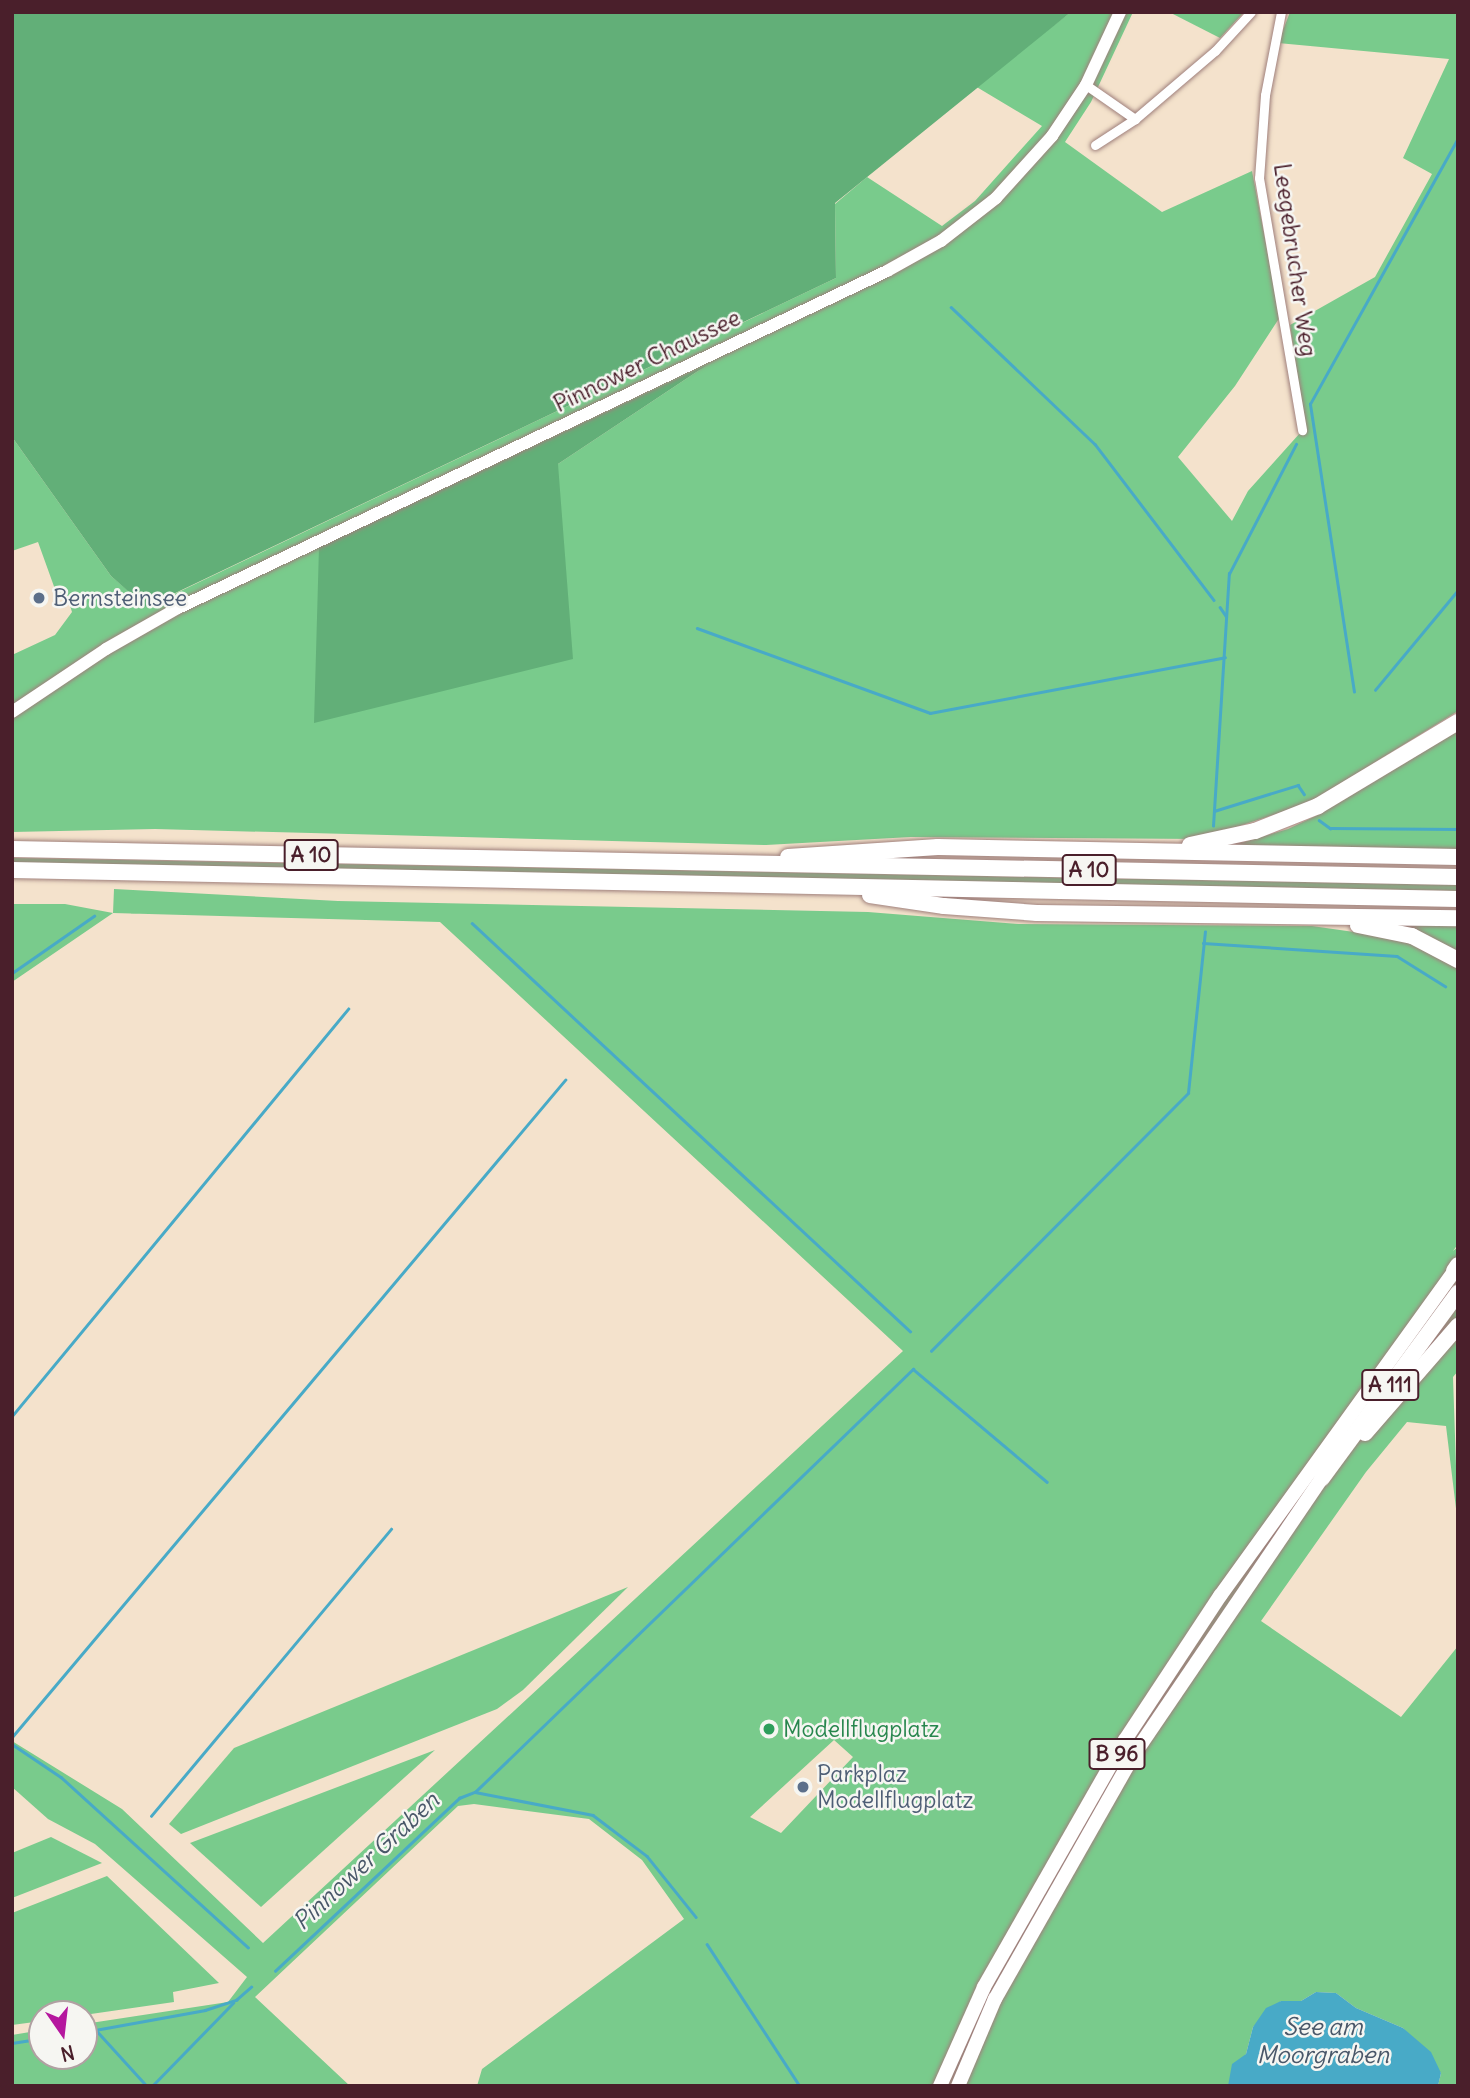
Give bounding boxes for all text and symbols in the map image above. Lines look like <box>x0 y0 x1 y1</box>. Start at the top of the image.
street label: Leegebrucher Weg <box>1268 162 1322 358</box>
street label: Pinnower Chaussee <box>549 304 745 418</box>
place label: Bernsteinsee <box>53 584 187 612</box>
marker: Bernsteinsee <box>31 590 47 606</box>
road number: A 10 <box>283 838 339 872</box>
road number: A 10 <box>1061 852 1117 888</box>
road number: A 111 <box>1360 1368 1420 1402</box>
place label: Modellflugplatz <box>783 1715 939 1743</box>
marker: Modellflugplatz <box>761 1721 777 1737</box>
road number: B 96 <box>1087 1736 1147 1772</box>
place label: Parkplaz Modellflugplatz <box>817 1760 973 1814</box>
marker: Parkplaz Modellflugplatz <box>795 1779 811 1795</box>
water label: Pinnower Graben <box>287 1786 445 1936</box>
north arrow <box>28 2000 98 2070</box>
water label: See am Moorgraben <box>1257 2013 1389 2069</box>
text: N <box>58 2040 77 2067</box>

